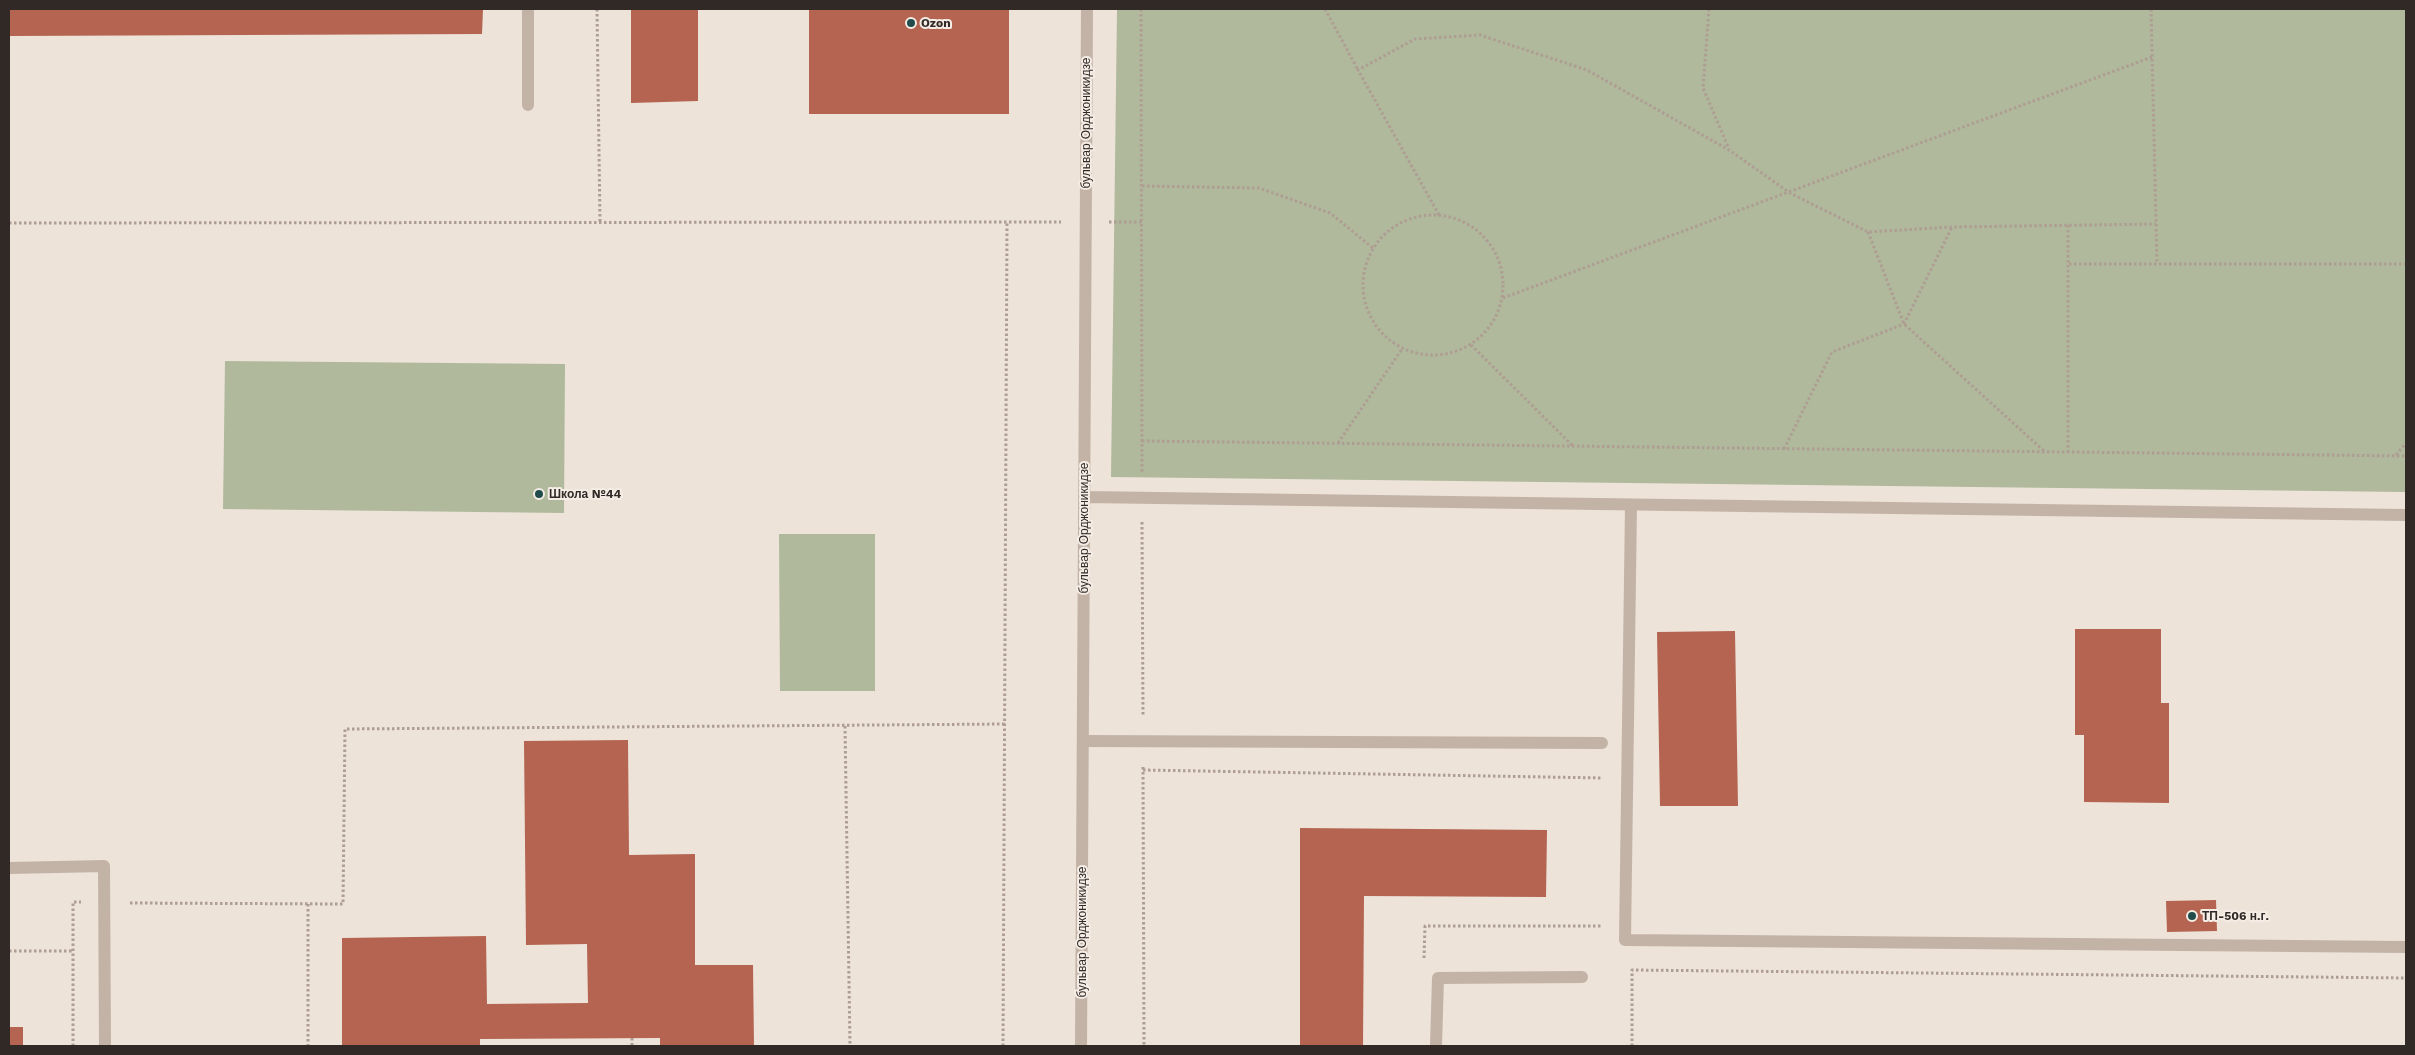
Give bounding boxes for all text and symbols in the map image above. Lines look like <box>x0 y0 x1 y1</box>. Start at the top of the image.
place label: Ozon <box>921 16 951 30</box>
marker: Ozon <box>905 17 917 29</box>
street label: бульвар Орджоникидзе <box>1079 57 1093 189</box>
street label: бульвар Орджоникидзе <box>1077 462 1091 594</box>
place label: Школа №44 <box>549 487 621 501</box>
marker: Школа №44 <box>533 488 545 500</box>
street label: бульвар Орджоникидзе <box>1075 866 1089 998</box>
place label: ТП-506 н.г. <box>2202 909 2269 923</box>
marker: ТП-506 н.г. <box>2186 910 2198 922</box>

